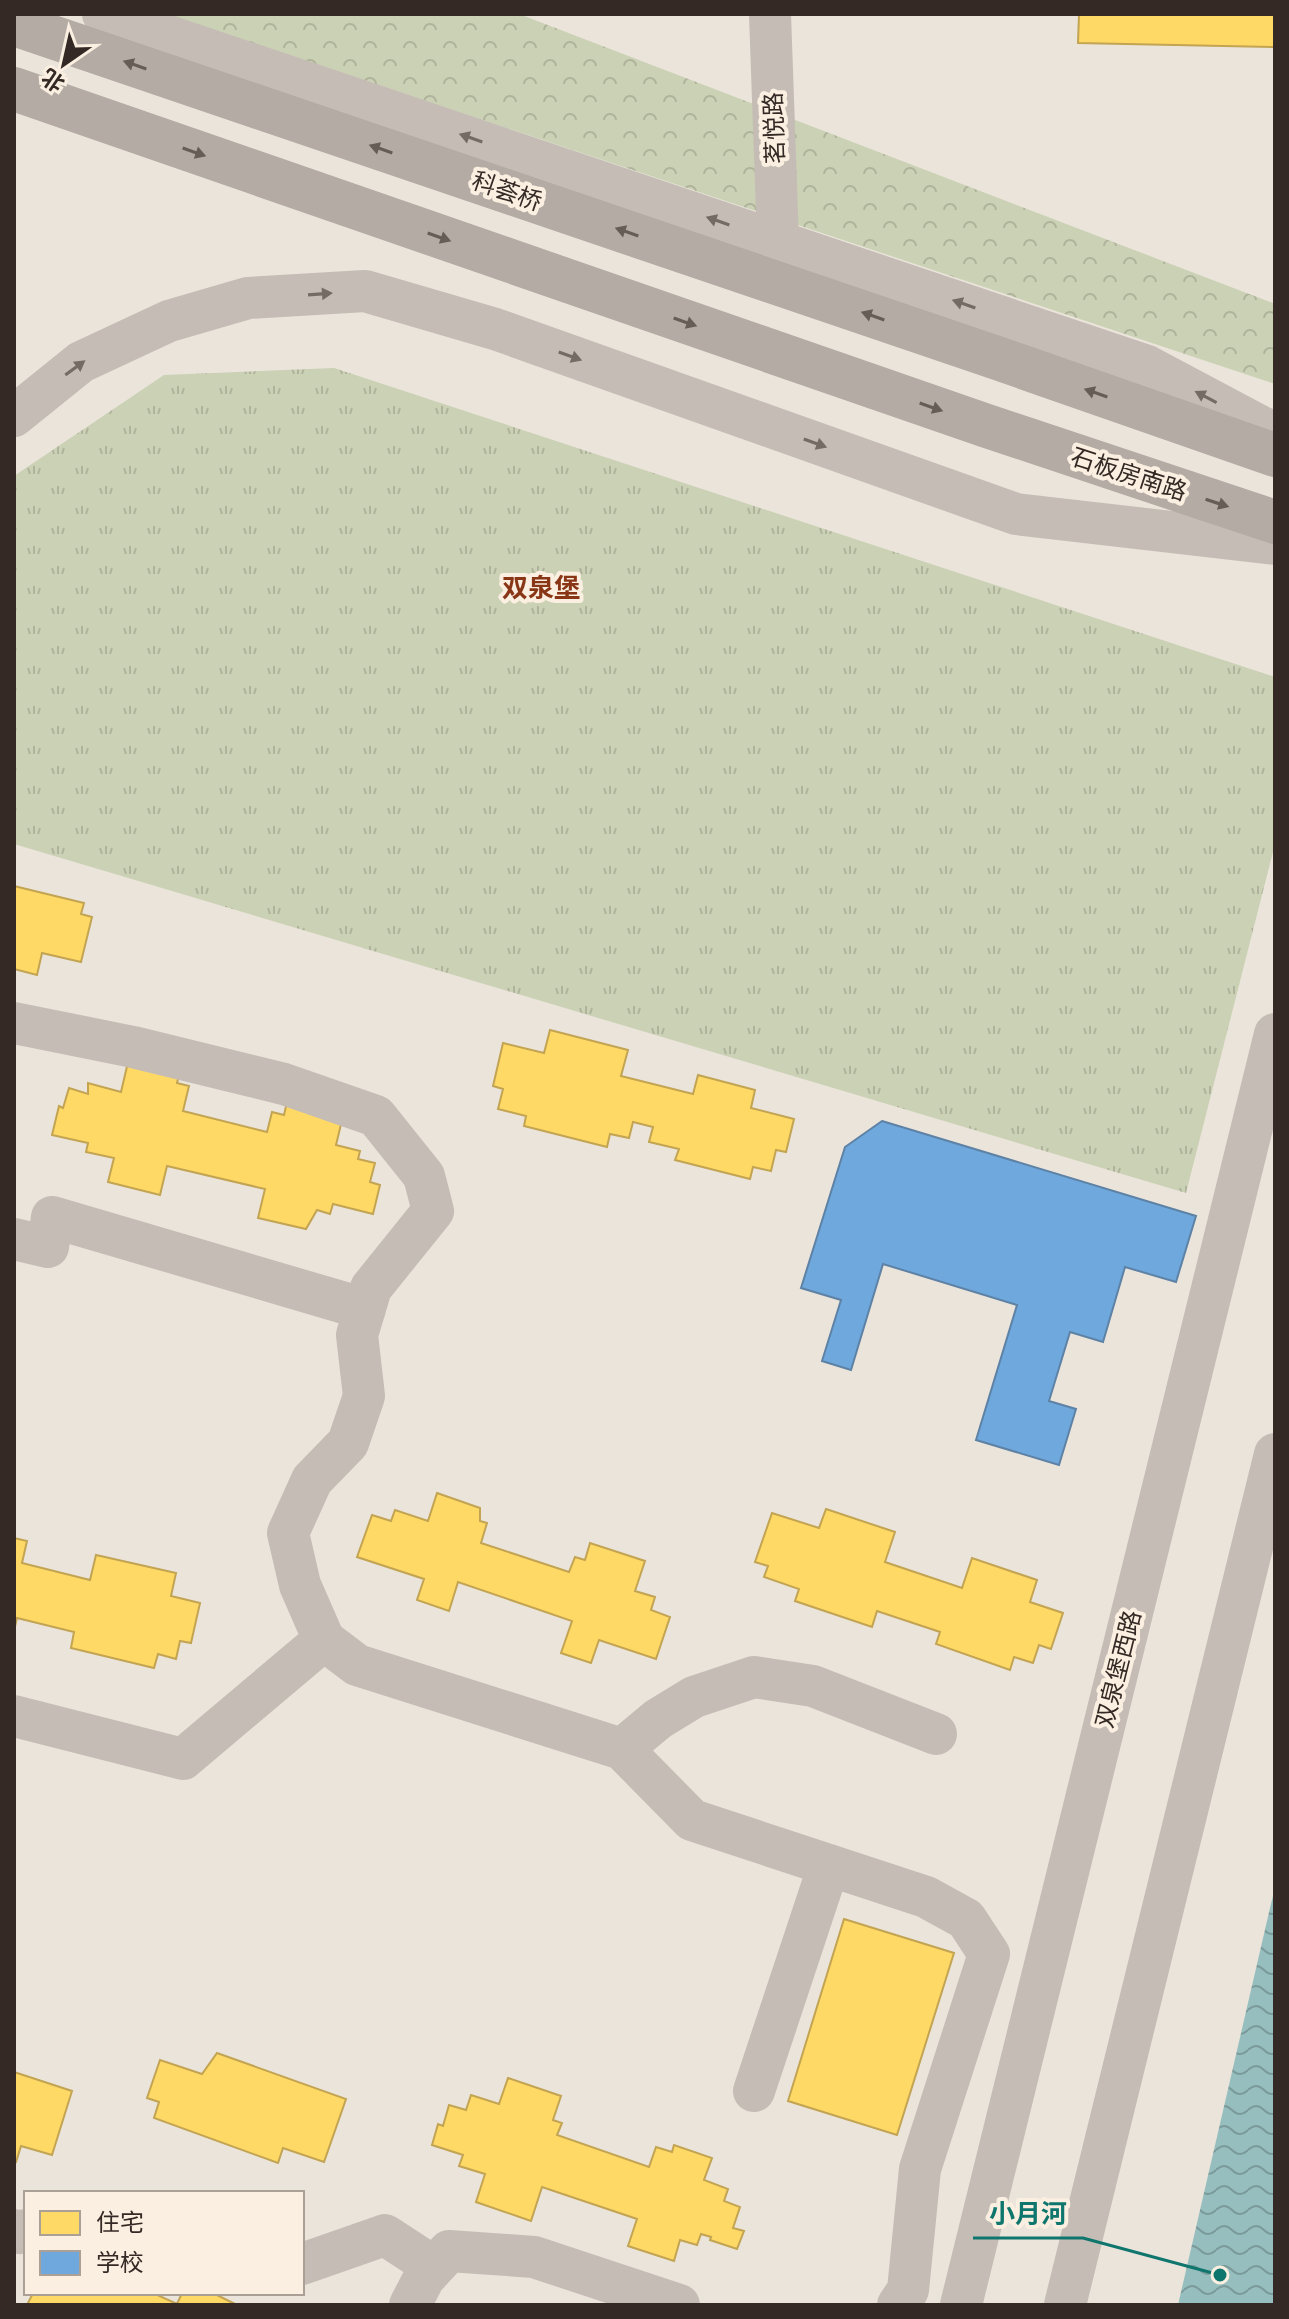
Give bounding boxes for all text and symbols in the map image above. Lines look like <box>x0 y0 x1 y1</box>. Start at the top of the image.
north arrow <box>24 24 104 104</box>
one-way arrow <box>123 58 147 70</box>
text: 北 <box>35 61 71 99</box>
street label: 茗悦路 <box>756 91 792 165</box>
one-way arrow <box>459 132 483 144</box>
one-way arrow <box>369 142 393 154</box>
one-way arrow <box>182 146 206 158</box>
street label: 科荟桥 <box>468 164 546 218</box>
one-way arrow <box>705 215 729 227</box>
one-way arrow <box>615 226 639 238</box>
one-way arrow <box>427 231 451 243</box>
one-way arrow <box>308 287 333 300</box>
one-way arrow <box>952 298 976 310</box>
one-way arrow <box>861 309 885 321</box>
one-way arrow <box>673 316 697 328</box>
one-way arrow <box>558 350 582 363</box>
one-way arrow <box>65 360 85 376</box>
one-way arrow <box>1083 386 1107 398</box>
one-way arrow <box>1195 391 1217 405</box>
one-way arrow <box>919 401 943 413</box>
one-way arrow <box>803 437 827 450</box>
street label: 石板房南路 <box>1067 440 1191 508</box>
one-way arrow <box>1205 497 1229 510</box>
district label: 双泉堡 <box>502 570 580 606</box>
street label: 双泉堡西路 <box>1087 1607 1149 1731</box>
callout: 小月河 <box>973 2188 1083 2238</box>
legend <box>24 2191 304 2295</box>
text: 小月河 <box>989 2196 1067 2232</box>
text: 住宅 <box>96 2206 144 2239</box>
text: 学校 <box>96 2246 144 2279</box>

